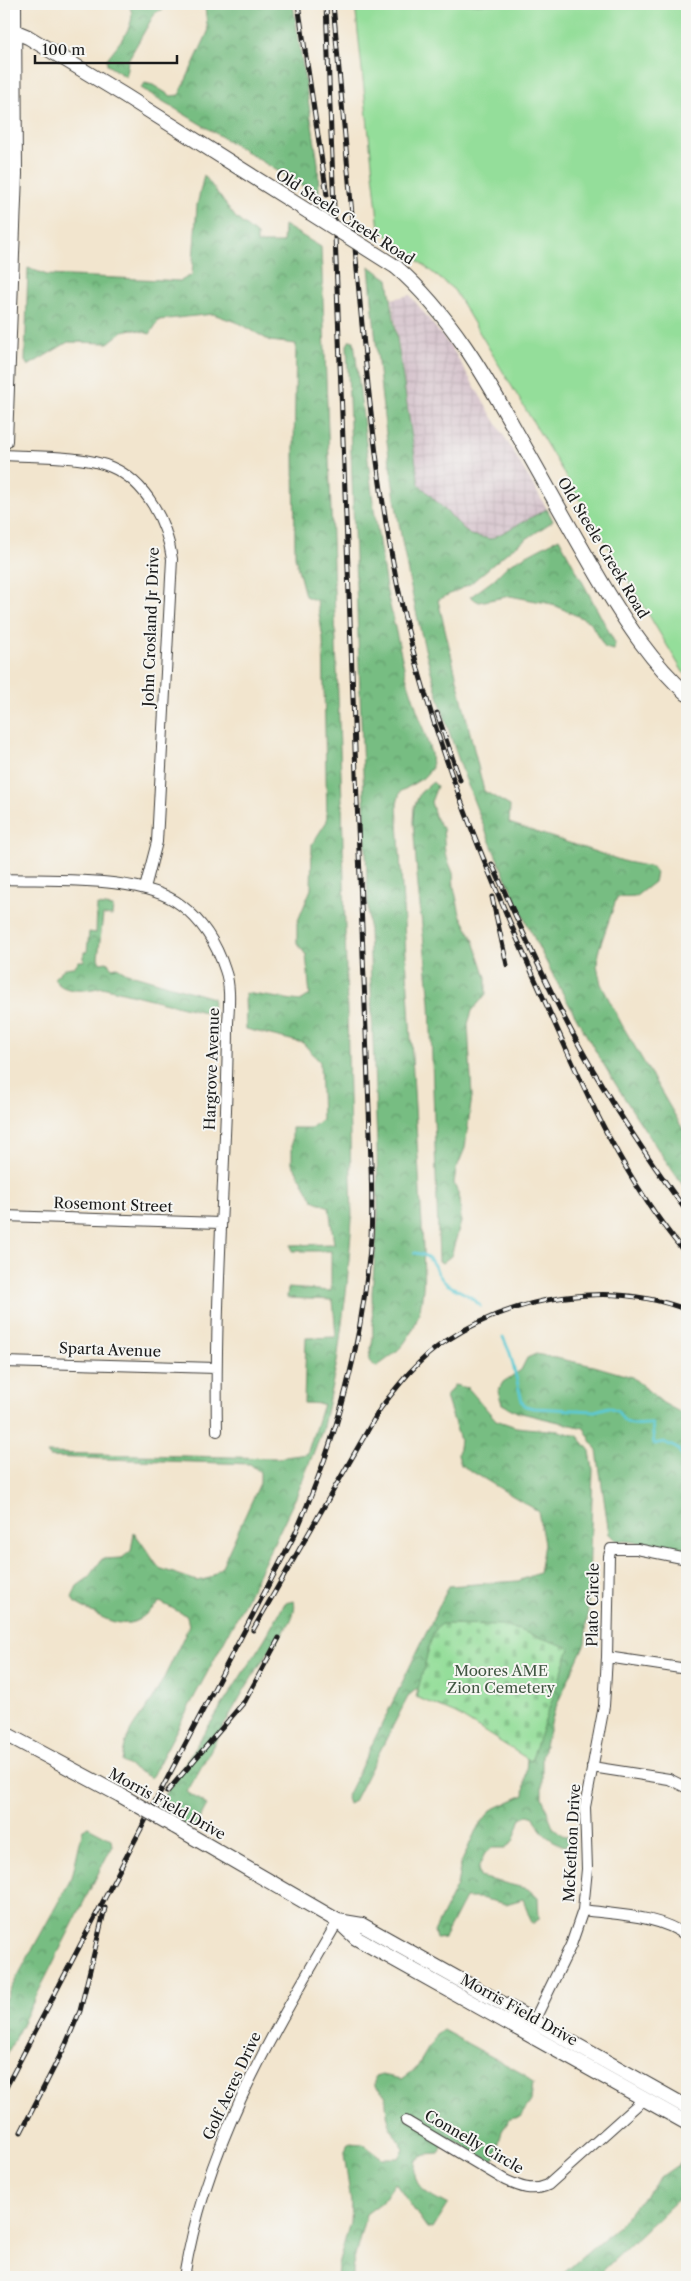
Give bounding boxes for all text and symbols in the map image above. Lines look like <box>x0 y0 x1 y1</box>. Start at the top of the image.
scale bar <box>35 32 178 64</box>
text: 100 m <box>42 40 85 59</box>
street label: Old Steele Creek Road <box>272 165 418 269</box>
street label: Old Steele Creek Road <box>554 473 653 622</box>
street label: John Crosland Jr Drive <box>138 547 163 709</box>
street label: Hargrove Avenue <box>200 1007 223 1131</box>
street label: Rosemont Street <box>53 1193 174 1216</box>
street label: Sparta Avenue <box>59 1338 161 1361</box>
street label: Plato Circle <box>582 1563 603 1647</box>
park label: Moores AME Zion Cemetery <box>447 1661 556 1697</box>
street label: Morris Field Drive <box>105 1764 229 1844</box>
street label: McKethon Drive <box>559 1783 584 1903</box>
street label: Morris Field Drive <box>457 1970 581 2050</box>
street label: Golf Acres Drive <box>198 2029 265 2143</box>
street label: Connelly Circle <box>421 2105 527 2178</box>

